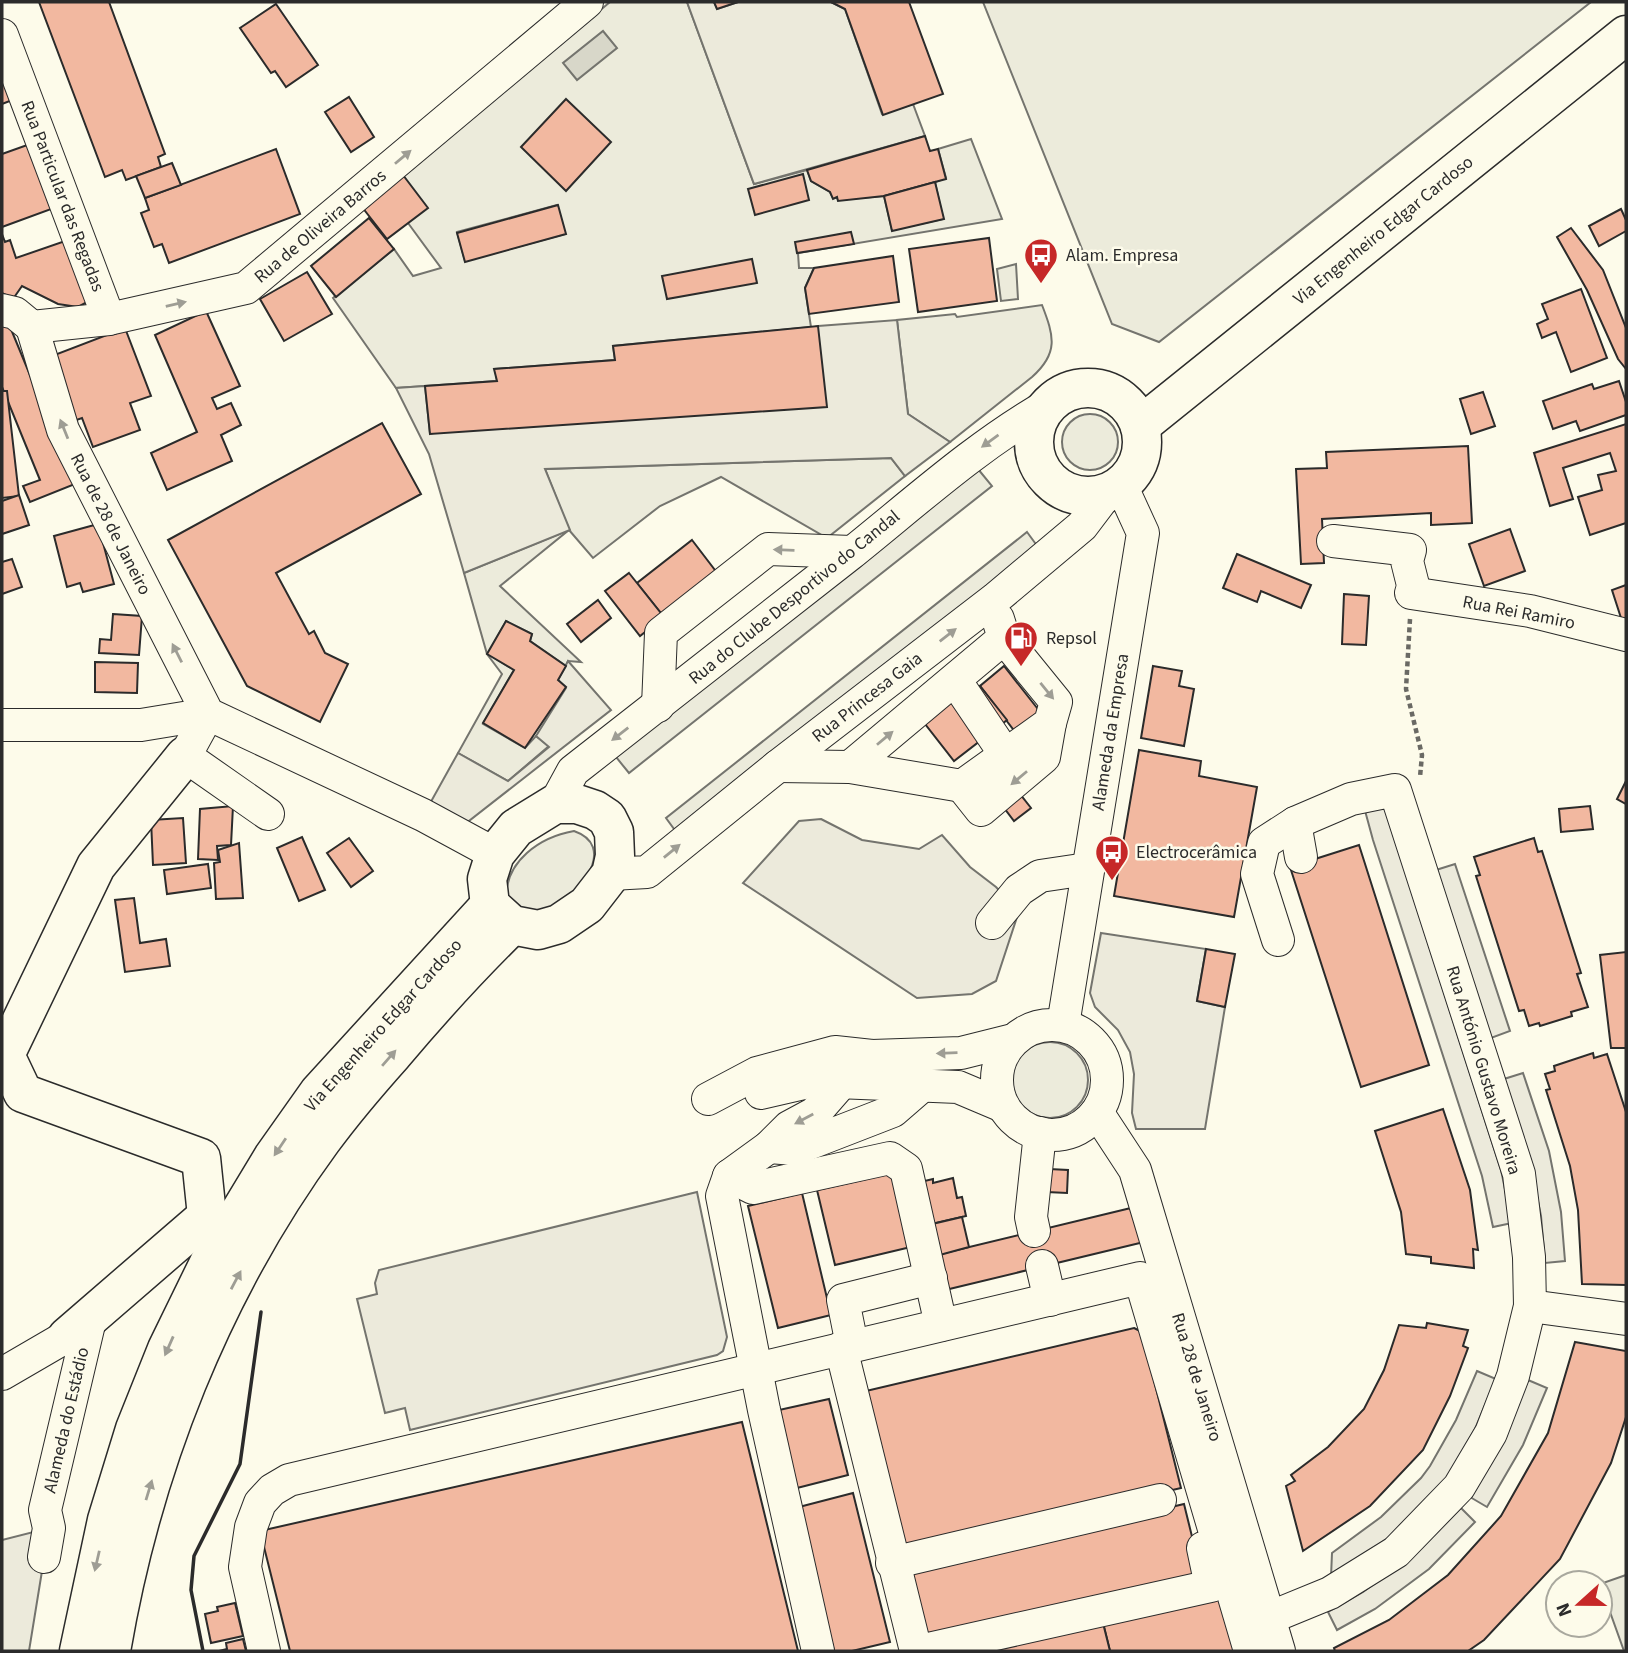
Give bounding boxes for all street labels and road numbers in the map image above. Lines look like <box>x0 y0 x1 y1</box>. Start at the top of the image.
street label: Rua Particular das Regadas <box>15 97 111 295</box>
street label: Via Engenheiro Edgar Cardoso <box>1288 150 1479 311</box>
street label: Rua de Oliveira Barros <box>249 164 392 289</box>
street label: Rua de 28 de Janeiro <box>64 449 157 599</box>
street label: Rua do Clube Desportivo do Candal <box>683 504 905 691</box>
street label: Rua Rei Ramiro <box>1460 589 1577 636</box>
street label: Rua Princesa Gaia <box>807 646 928 749</box>
street label: Alameda da Empresa <box>1086 652 1135 812</box>
street label: Via Engenheiro Edgar Cardoso <box>299 933 468 1117</box>
street label: Rua António Gustavo Moreira <box>1440 963 1527 1178</box>
street label: Rua 28 de Janeiro <box>1165 1310 1228 1445</box>
street label: Alameda do Estádio <box>38 1345 95 1495</box>

